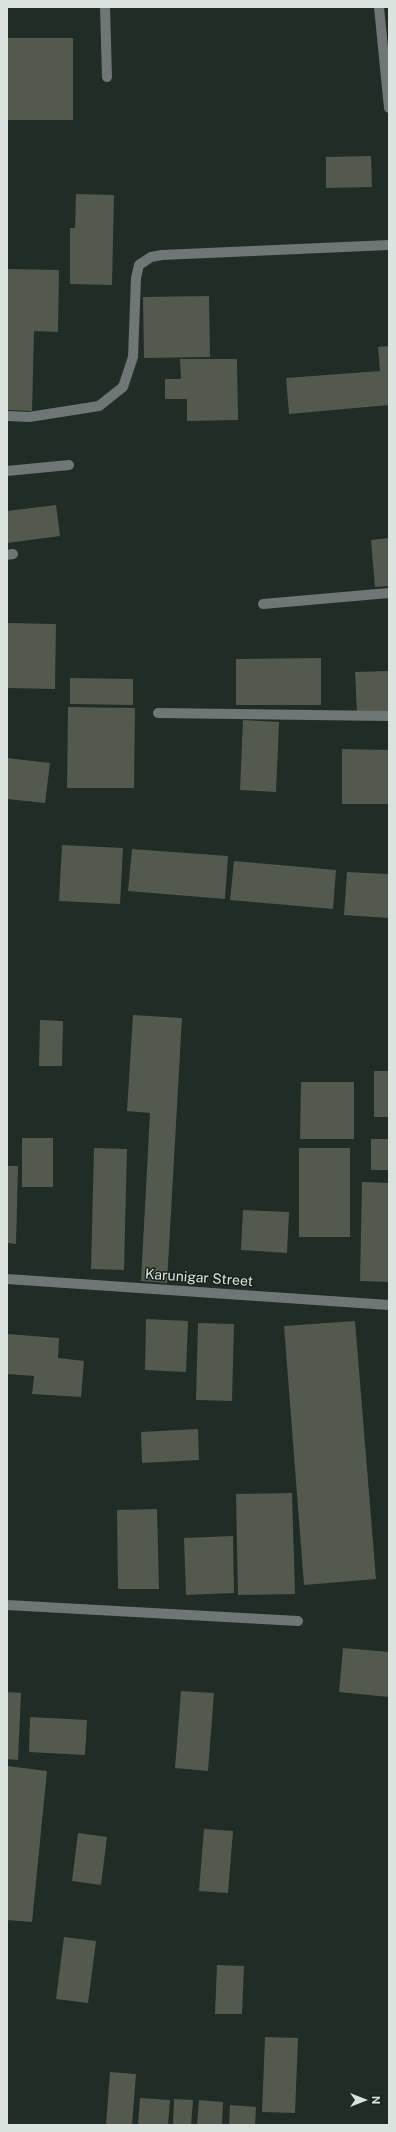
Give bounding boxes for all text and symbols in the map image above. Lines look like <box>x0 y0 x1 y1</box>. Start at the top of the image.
street label: Karunigar Street <box>144 1266 254 1290</box>
north arrow <box>344 2080 384 2120</box>
text: N <box>370 2096 382 2104</box>

